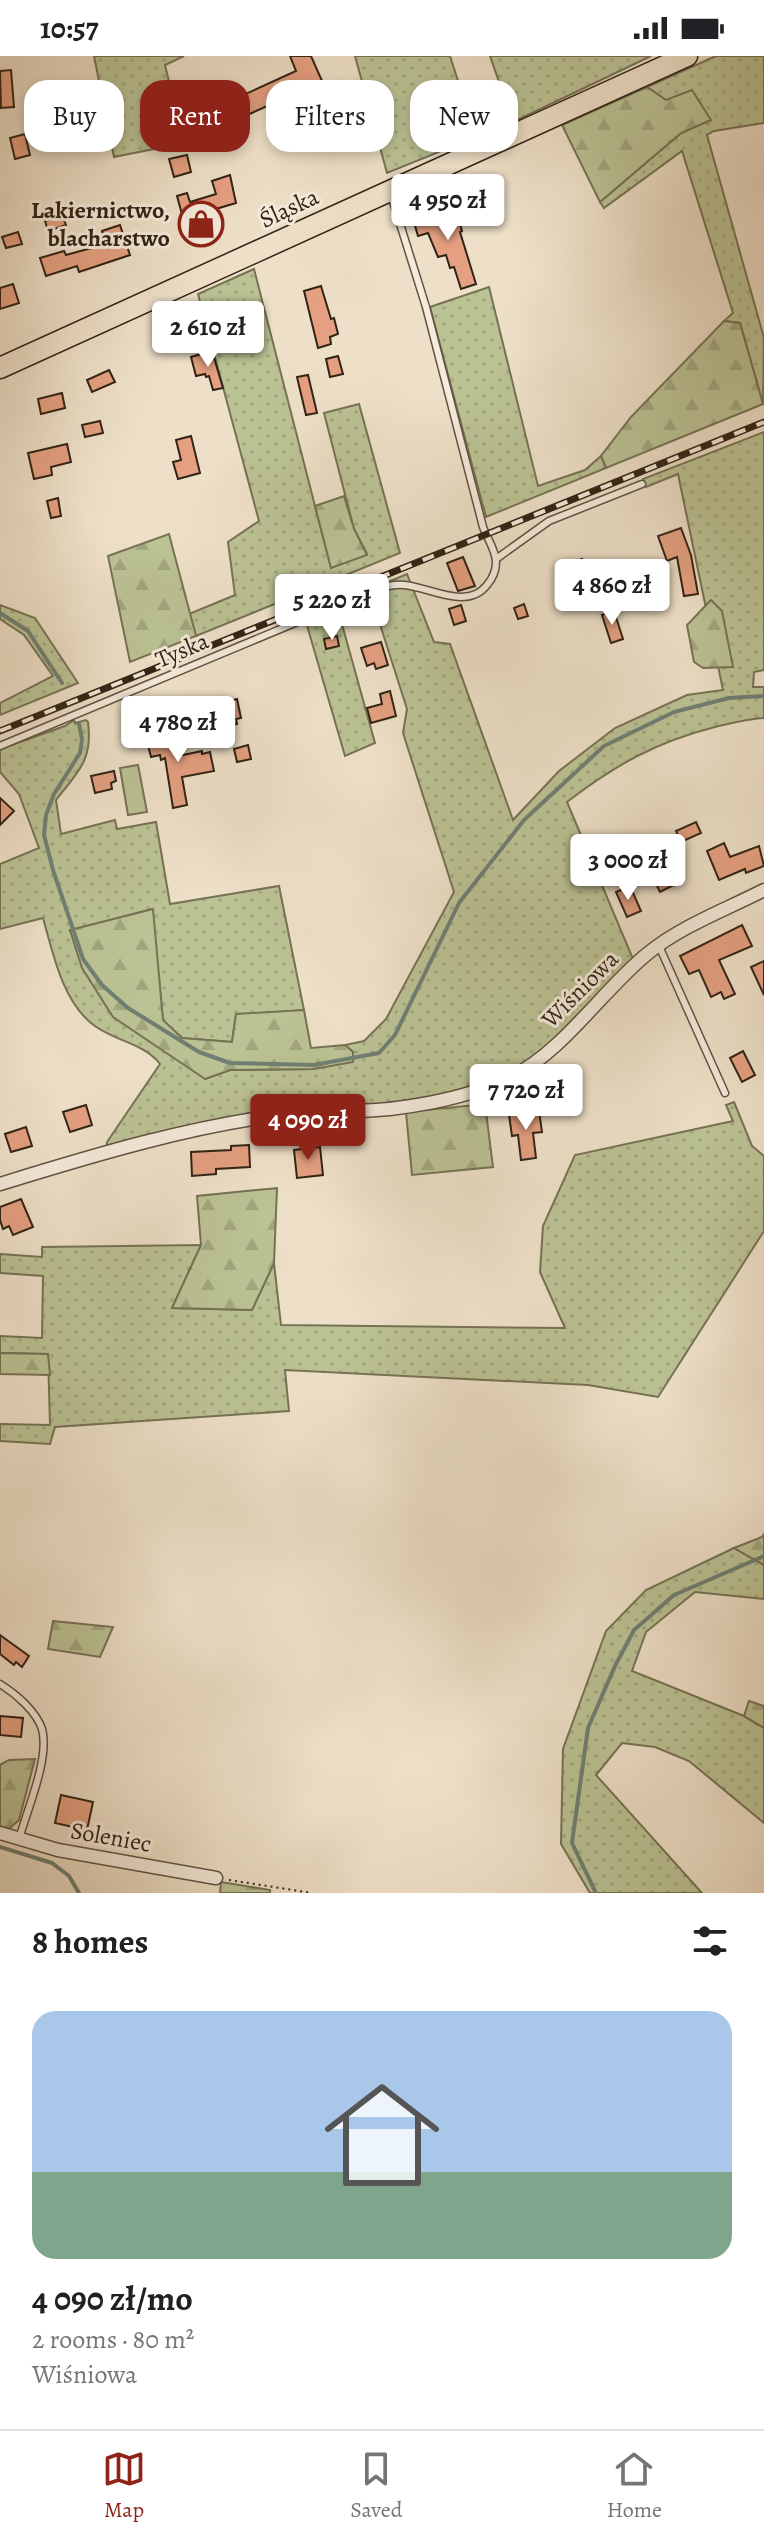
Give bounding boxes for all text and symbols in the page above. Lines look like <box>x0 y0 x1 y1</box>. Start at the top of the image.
text: 10:57 <box>40 8 99 48</box>
chip: Buy <box>24 80 124 152</box>
chip: Rent <box>140 80 250 152</box>
chip: Filters <box>266 80 394 152</box>
chip: New <box>410 80 518 152</box>
pin: 4 950 zł <box>365 174 531 242</box>
street label: Śląska <box>254 180 325 236</box>
text: 4 950 zł <box>409 182 487 217</box>
place label: Lakiernictwo, blacharstwo <box>31 194 170 254</box>
shop icon: Lakiernictwo, blacharstwo <box>177 200 225 248</box>
pin: 2 610 zł <box>125 301 291 369</box>
text: 2 610 zł <box>170 309 246 344</box>
pin: 4 860 zł <box>529 559 695 627</box>
text: 4 860 zł <box>573 567 651 602</box>
pin: 5 220 zł <box>249 574 415 642</box>
text: 5 220 zł <box>293 582 371 617</box>
street label: Tyska <box>150 624 214 675</box>
pin: 4 780 zł <box>95 696 261 764</box>
text: 4 780 zł <box>139 704 217 739</box>
pin: 3 000 zł <box>545 834 711 902</box>
text: 3 000 zł <box>588 842 668 877</box>
street label: Wiśniowa <box>534 943 626 1035</box>
pin: 7 720 zł <box>443 1064 609 1132</box>
text: 7 720 zł <box>488 1072 564 1107</box>
pin: 4 090 zł <box>225 1094 391 1162</box>
text: 4 090 zł <box>268 1102 348 1137</box>
street label: Soleniec <box>68 1814 154 1860</box>
text: 8 homes <box>32 1918 148 1965</box>
icon: filters <box>688 1919 732 1963</box>
icon: home <box>310 2063 454 2207</box>
text: 4 090 zł/mo <box>32 2275 193 2322</box>
text: 2 rooms · 80 m² <box>32 2322 194 2357</box>
text: Wiśniowa <box>32 2357 137 2392</box>
tab: Map <box>102 2447 146 2525</box>
tab: Saved <box>350 2447 402 2525</box>
tab: Home <box>607 2447 662 2525</box>

